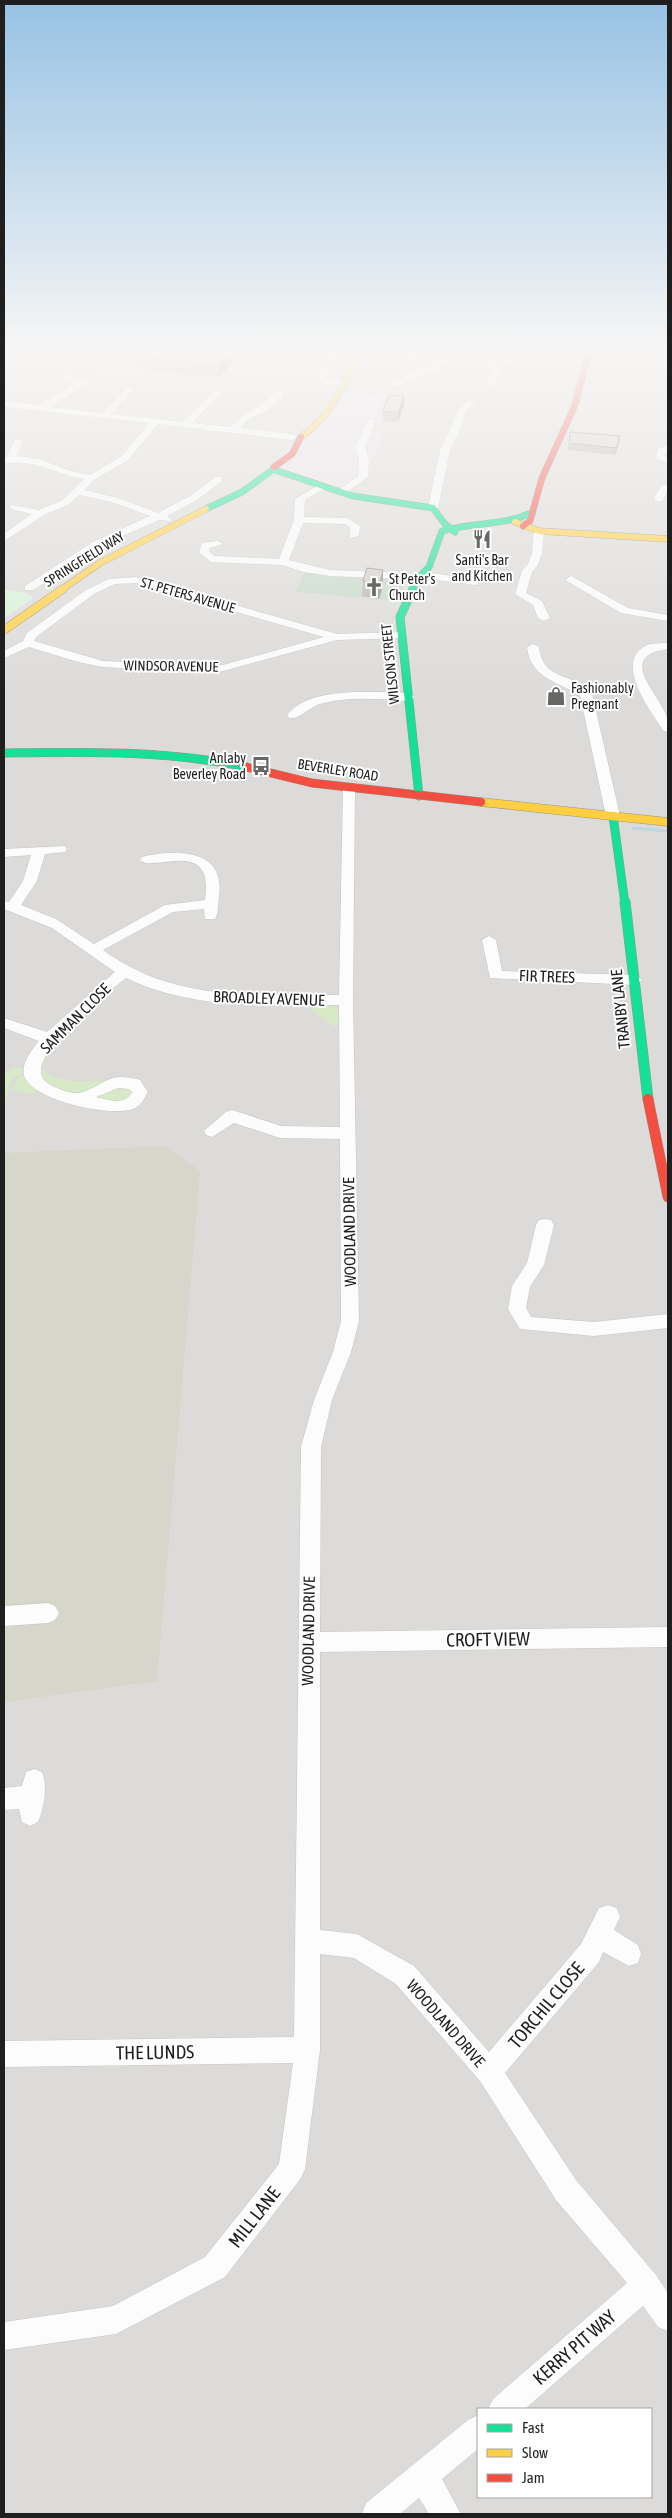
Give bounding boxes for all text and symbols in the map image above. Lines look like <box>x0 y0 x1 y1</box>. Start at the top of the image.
street label: SPRINGFIELD WAY <box>41 528 128 590</box>
restaurant icon: Santi's Bar and Kitchen <box>471 528 493 550</box>
place label: Santi's Bar and Kitchen <box>452 552 512 584</box>
place label: St Peter's Church <box>389 571 436 603</box>
street label: ST. PETERS AVENUE <box>139 574 237 616</box>
church icon: St Peter's Church <box>363 576 385 598</box>
street label: WILSON STREET <box>378 623 402 705</box>
street label: WINDSOR AVENUE <box>124 657 219 675</box>
place label: Fashionably Pregnant <box>571 680 634 712</box>
shop icon: Fashionably Pregnant <box>545 685 567 707</box>
place label: Anlaby Beverley Road <box>173 750 246 782</box>
bus stop icon: Anlaby Beverley Road <box>250 755 272 777</box>
street label: BEVERLEY ROAD <box>296 756 380 784</box>
street label: FIR TREES <box>519 966 576 986</box>
street label: TRANBY LANE <box>607 968 633 1049</box>
street label: SAMMAN CLOSE <box>36 979 114 1057</box>
street label: BROADLEY AVENUE <box>213 987 325 1009</box>
street label: WOODLAND DRIVE <box>339 1177 359 1287</box>
street label: WOODLAND DRIVE <box>298 1576 318 1686</box>
street label: CROFT VIEW <box>446 1627 530 1651</box>
street label: TORCHIL CLOSE <box>504 1958 588 2052</box>
street label: WOODLAND DRIVE <box>403 1976 489 2070</box>
street label: THE LUNDS <box>116 2040 194 2064</box>
street label: MILL LANE <box>224 2182 284 2252</box>
street label: KERRY PIT WAY <box>528 2305 620 2389</box>
legend <box>477 2408 652 2498</box>
text: Fast <box>522 2419 544 2436</box>
text: Slow <box>522 2444 548 2461</box>
text: Jam <box>522 2469 545 2486</box>

